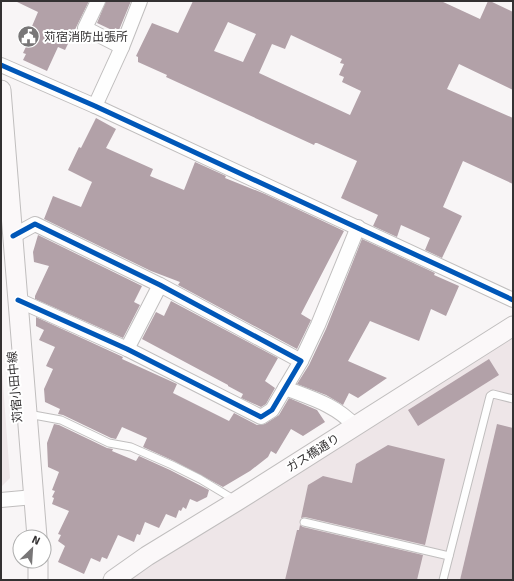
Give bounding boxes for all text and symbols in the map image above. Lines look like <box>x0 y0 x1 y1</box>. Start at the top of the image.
public building icon: 苅宿消防出張所 <box>15 24 41 50</box>
place label: 苅宿消防出張所 <box>44 30 128 45</box>
street label: 苅宿小田中線 <box>5 350 26 423</box>
street label: ガス橋通り <box>284 431 343 476</box>
north arrow <box>12 529 52 569</box>
text: N <box>30 533 42 548</box>

